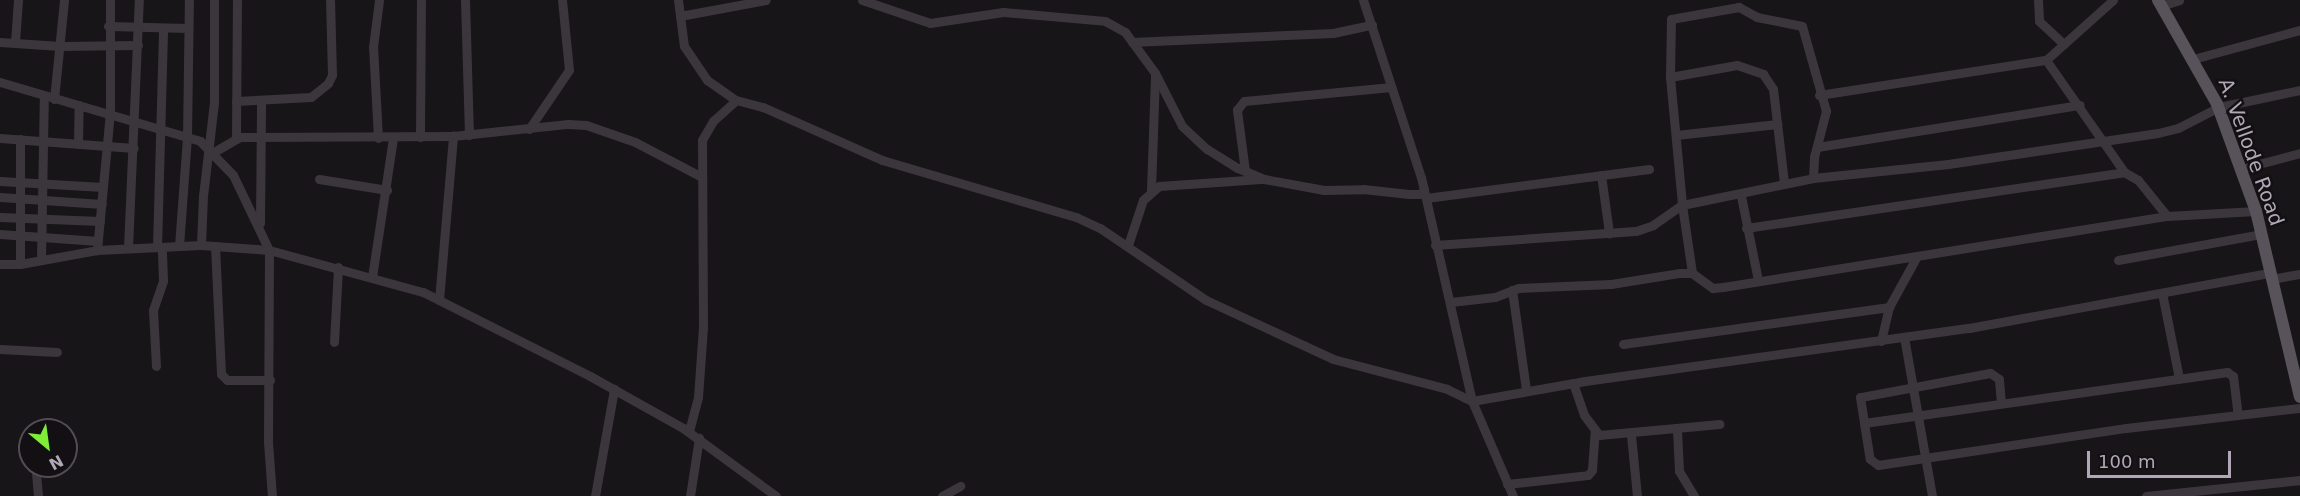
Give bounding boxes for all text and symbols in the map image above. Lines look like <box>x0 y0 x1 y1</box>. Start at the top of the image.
street label: A. Vellode Road <box>2213 75 2289 229</box>
north arrow <box>18 418 78 478</box>
scale bar <box>2090 439 2234 477</box>
text: N <box>46 451 66 474</box>
text: 100 m <box>2098 451 2156 472</box>

